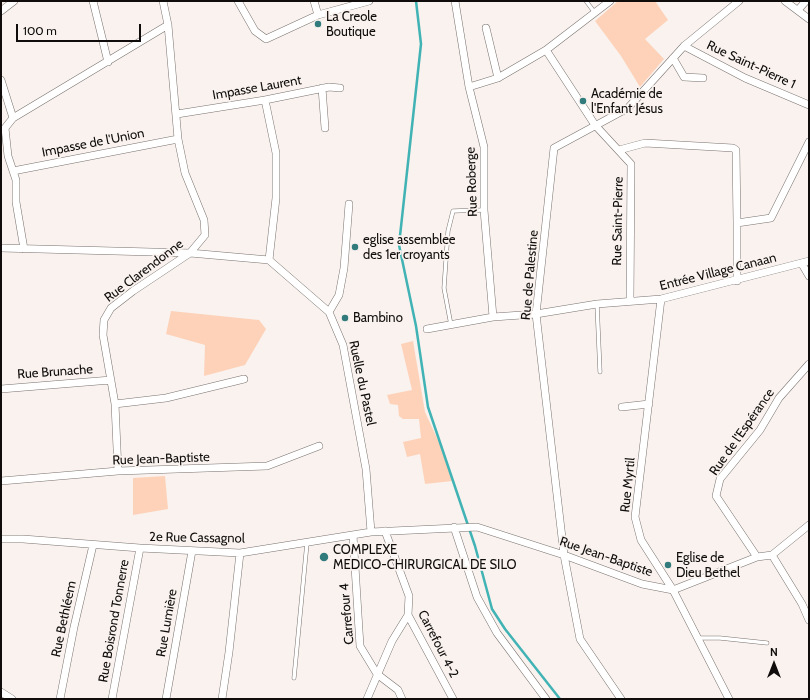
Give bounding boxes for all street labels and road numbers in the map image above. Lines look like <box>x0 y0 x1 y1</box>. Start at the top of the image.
street label: Rue Saint-Pierre 1 <box>704 38 798 92</box>
street label: Impasse Laurent <box>211 72 303 104</box>
street label: Impasse de l'Union <box>40 125 146 161</box>
street label: Rue Roberge <box>463 147 481 217</box>
street label: Rue Saint-Pierre <box>609 176 627 266</box>
street label: Rue de Palestine <box>518 229 542 321</box>
street label: Rue Clarendonne <box>101 236 187 306</box>
street label: Entrée Village Canaan <box>658 250 778 294</box>
street label: Ruelle du Pastel <box>345 339 379 427</box>
street label: Rue Brunache <box>17 362 93 382</box>
street label: Rue de l'Espérance <box>706 386 778 478</box>
street label: Rue Jean-Baptiste <box>112 450 210 468</box>
street label: Rue Myrtil <box>617 457 639 513</box>
street label: 2e Rue Cassagnol <box>149 529 245 547</box>
street label: Rue Jean-Baptiste <box>557 534 655 580</box>
street label: Rue Boisrond Tonnerre <box>96 558 132 684</box>
street label: Rue Bethléem <box>48 579 80 659</box>
street label: Carrefour 4 <box>337 583 357 645</box>
street label: Rue Lumière <box>153 588 181 658</box>
street label: Carrefour 4-2 <box>414 608 462 680</box>

